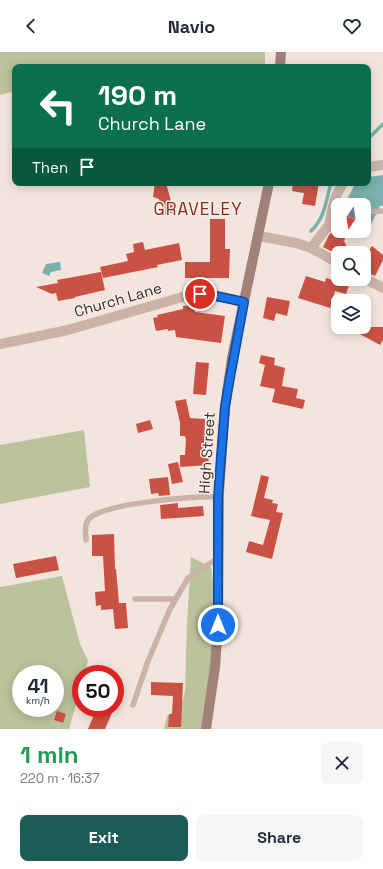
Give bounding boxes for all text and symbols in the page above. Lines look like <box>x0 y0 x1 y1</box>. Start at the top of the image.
icon: back <box>20 15 42 37</box>
text: Navio <box>168 15 215 38</box>
icon: heart <box>341 15 363 37</box>
text: 190 m <box>98 77 177 113</box>
icon: left <box>32 80 84 132</box>
text: Church Lane <box>98 112 206 135</box>
icon: arrive <box>76 156 98 178</box>
text: Then <box>32 158 68 177</box>
district label: GRAVELEY <box>153 198 243 220</box>
north arrow <box>331 198 371 238</box>
map controls <box>331 198 371 334</box>
button: search <box>331 246 371 286</box>
pin <box>183 277 217 311</box>
street label: Church Lane <box>72 278 164 321</box>
icon: arrive <box>189 283 211 305</box>
button: layers <box>331 294 371 334</box>
street label: High Street <box>194 411 219 495</box>
position arrow <box>197 604 239 646</box>
speed limit sign: 50 <box>72 665 124 717</box>
text: 41 <box>28 673 49 699</box>
text: km/h <box>26 694 50 707</box>
text: 1 min <box>20 739 79 770</box>
button: close <box>321 742 363 784</box>
text: 220 m · 16:37 <box>20 770 100 787</box>
button: Exit <box>20 815 188 861</box>
button: Share <box>196 815 363 861</box>

